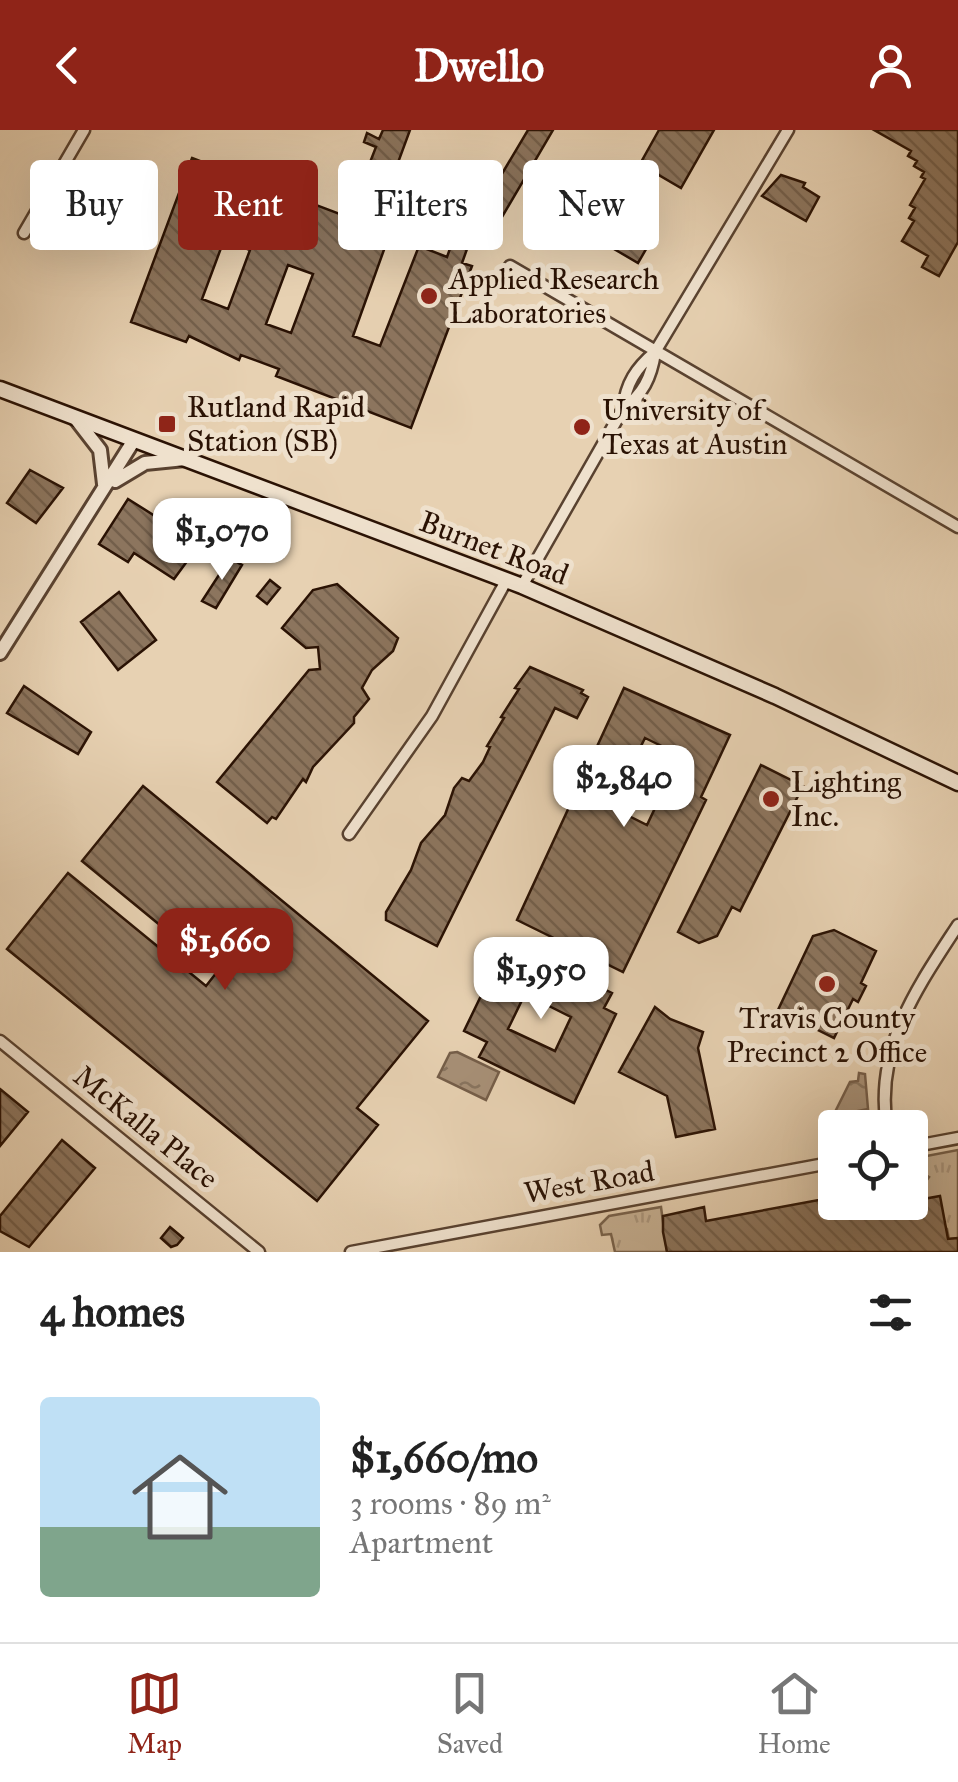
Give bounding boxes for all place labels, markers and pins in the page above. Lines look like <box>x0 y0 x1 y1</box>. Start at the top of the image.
place label: Applied Research Laboratories <box>447 261 660 331</box>
marker: Applied Research Laboratories <box>418 285 440 307</box>
place label: Rutland Rapid Station (SB) <box>187 389 365 460</box>
place label: University of Texas at Austin <box>602 392 788 462</box>
marker: Rutland Rapid Station (SB) <box>156 413 178 435</box>
marker: University of Texas at Austin <box>571 416 593 438</box>
pin: $1,070 <box>141 498 303 583</box>
pin: $2,840 <box>543 745 705 830</box>
place label: Lighting Inc. <box>791 764 902 834</box>
marker: Lighting Inc. <box>760 788 782 810</box>
pin: $1,660 <box>144 908 306 993</box>
pin: $1,950 <box>460 937 622 1022</box>
marker: Travis County Precinct 2 Office <box>816 973 838 995</box>
place label: Travis County Precinct 2 Office <box>727 1000 927 1070</box>

